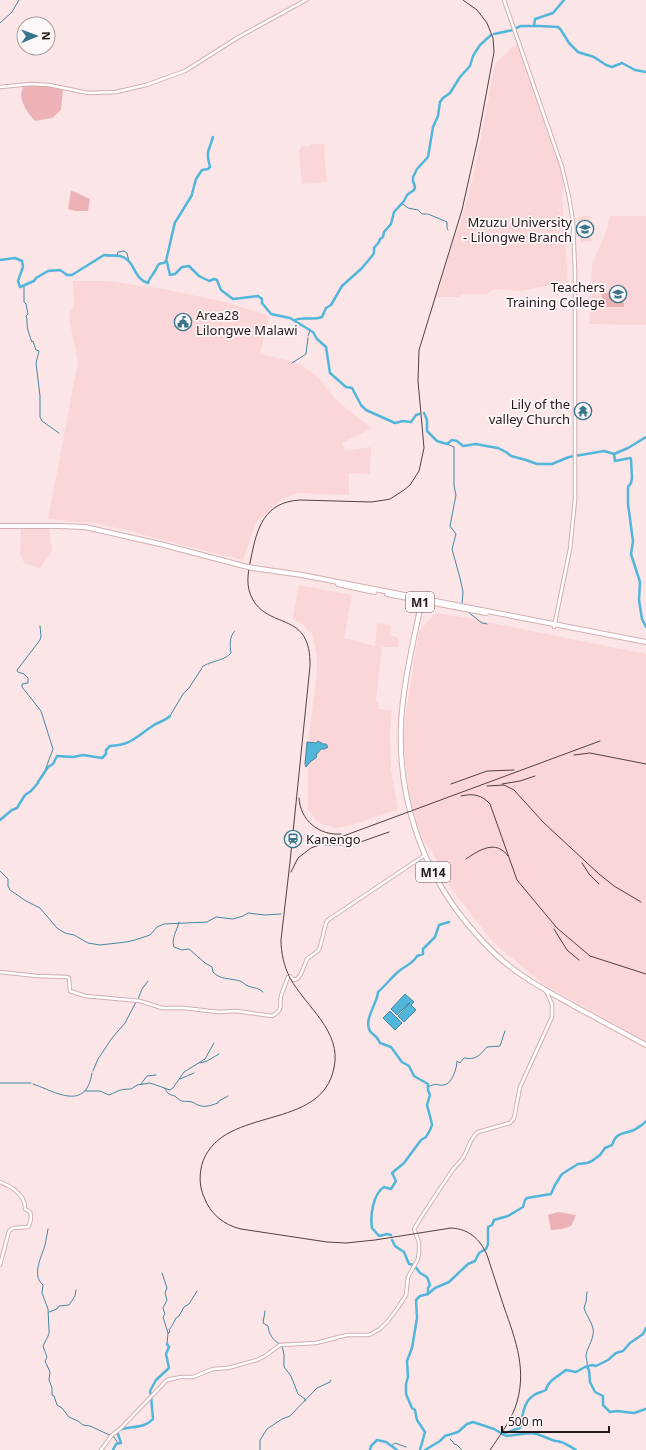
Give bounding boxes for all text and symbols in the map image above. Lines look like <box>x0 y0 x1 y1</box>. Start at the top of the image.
north arrow <box>16 16 56 56</box>
text: N <box>39 31 54 40</box>
place label: Mzuzu University - Lilongwe Branch <box>463 213 572 246</box>
school or university icon: Mzuzu University - Lilongwe Branch <box>575 219 595 239</box>
place label: Teachers Training College <box>506 278 605 311</box>
school or university icon: Teachers Training College <box>608 284 628 304</box>
place label: Area28 Lilongwe Malawi <box>196 306 298 339</box>
public building icon: Area28 Lilongwe Malawi <box>173 312 193 332</box>
place label: Lily of the valley Church <box>489 395 570 428</box>
temple icon: Lily of the valley Church <box>573 401 593 421</box>
road number: M1 <box>406 592 434 612</box>
station icon: Kanengo <box>283 829 303 849</box>
place label: Kanengo <box>306 830 361 848</box>
road number: M14 <box>416 862 450 882</box>
scale bar <box>502 1408 609 1434</box>
text: 500 m <box>508 1413 543 1430</box>

